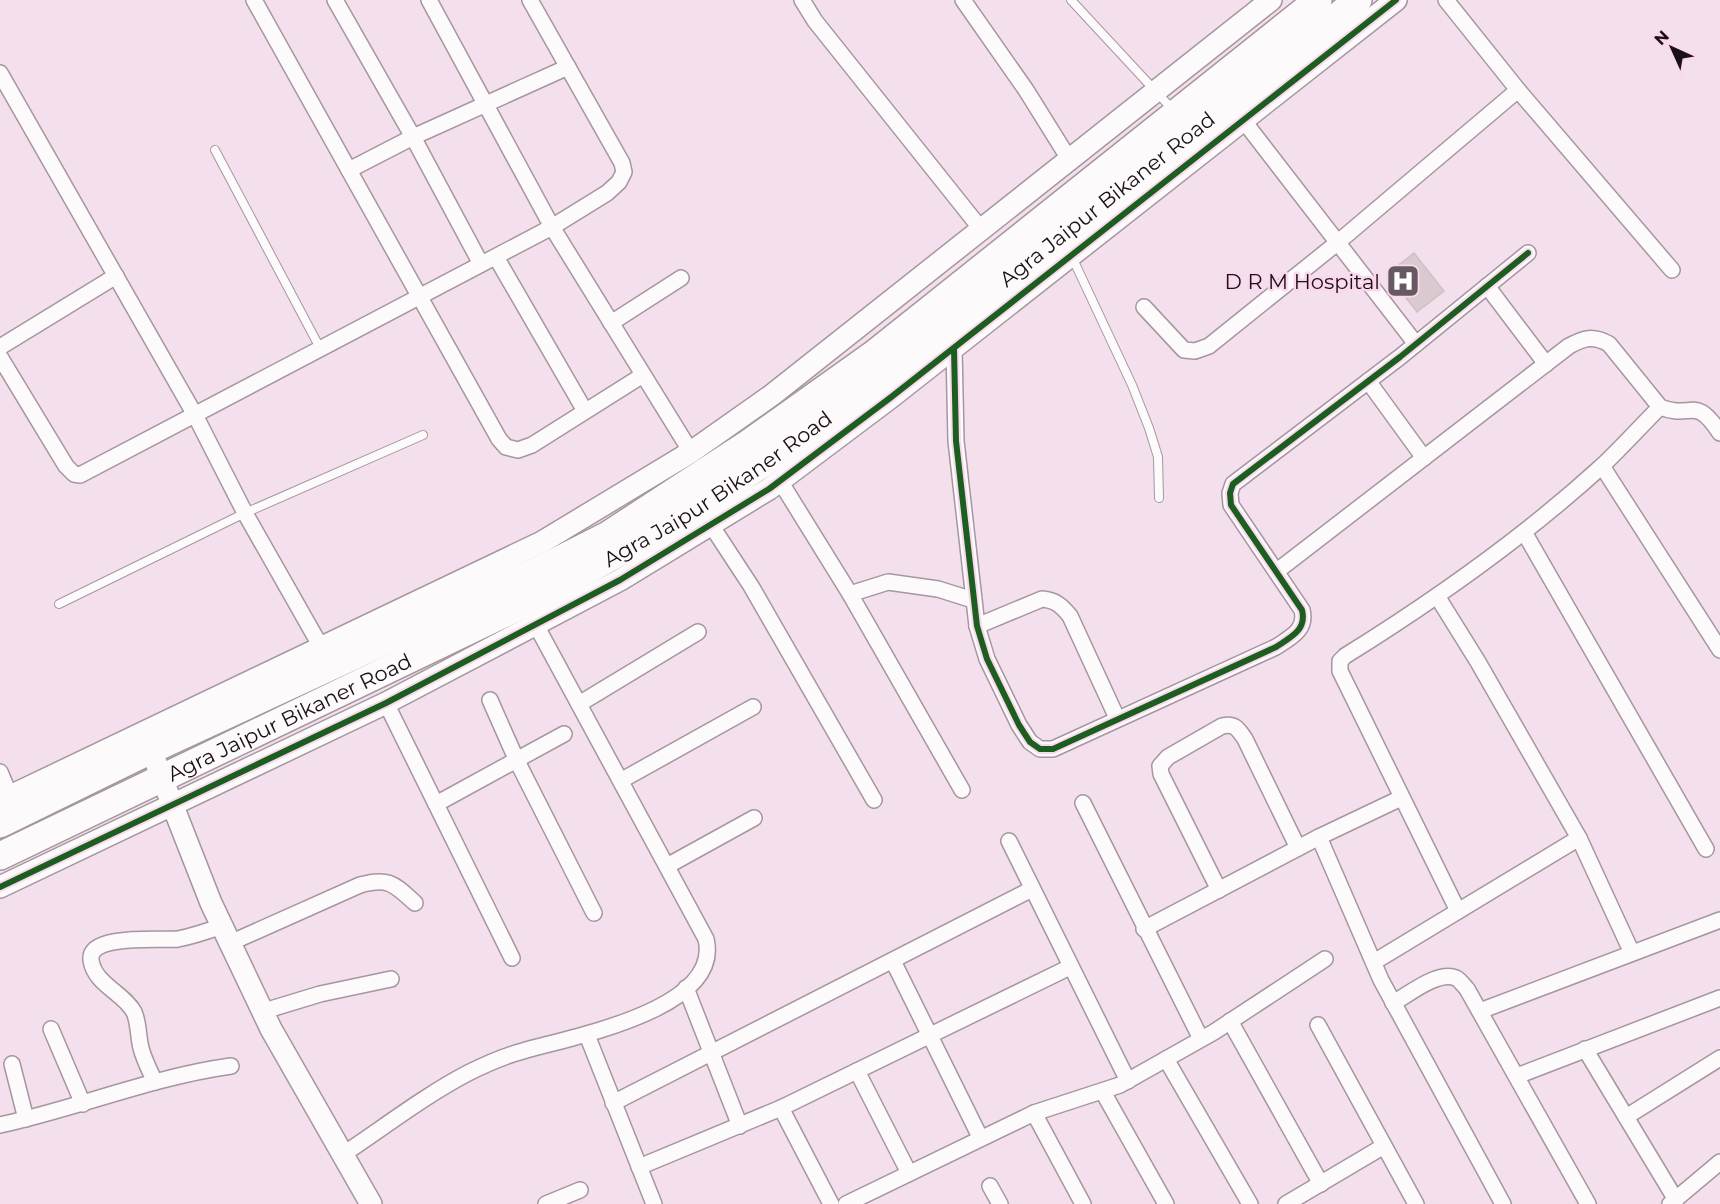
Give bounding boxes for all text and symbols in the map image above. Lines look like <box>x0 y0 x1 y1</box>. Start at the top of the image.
north arrow <box>1642 18 1702 78</box>
text: N <box>1650 26 1673 49</box>
street label: Agra Jaipur Bikaner Road <box>994 106 1220 292</box>
hospital icon: D R M Hospital <box>1385 263 1421 299</box>
place label: D R M Hospital <box>1225 269 1380 294</box>
street label: Agra Jaipur Bikaner Road <box>599 405 836 572</box>
street label: Agra Jaipur Bikaner Road <box>163 648 415 786</box>

